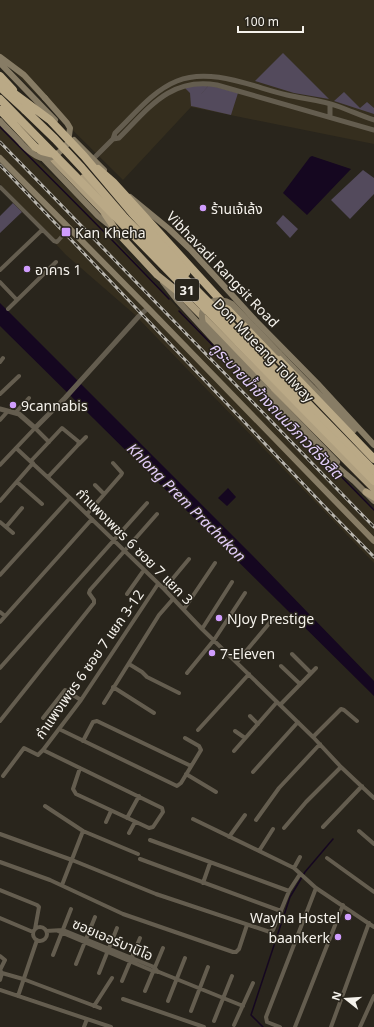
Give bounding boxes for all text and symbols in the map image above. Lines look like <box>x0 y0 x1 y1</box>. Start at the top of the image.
scale bar <box>238 8 303 34</box>
text: 100 m <box>244 13 279 30</box>
place label: ร้านเจ้เล้ง <box>211 199 263 218</box>
marker: ร้านเจ้เล้ง <box>198 203 208 213</box>
street label: Vibhavadi Rangsit Road <box>163 207 283 331</box>
place label: Kan Kheha <box>75 223 146 242</box>
marker: Kan Kheha <box>60 226 72 238</box>
place label: อาคาร 1 <box>35 260 81 279</box>
marker: อาคาร 1 <box>22 264 32 274</box>
road number: 31 <box>175 279 199 301</box>
street label: Don Mueang Tollway <box>209 294 319 407</box>
water label: คูระบายน้ำข้างถนนวิภาวดีรังสิต <box>206 337 349 484</box>
place label: 9cannabis <box>21 396 88 415</box>
marker: 9cannabis <box>8 400 18 410</box>
water label: Khlong Prem Prachakon <box>123 438 251 566</box>
street label: กำแพงเพชร 6 ซอย 7 แยก 3 <box>73 484 197 608</box>
street label: กำแพงเพชร 6 ซอย 7 แยก 3-12 <box>30 586 148 742</box>
place label: NJoy Prestige <box>227 609 314 628</box>
marker: NJoy Prestige <box>214 613 224 623</box>
place label: 7-Eleven <box>220 644 275 663</box>
marker: 7-Eleven <box>207 648 217 658</box>
place label: Wayha Hostel <box>250 908 340 927</box>
marker: Wayha Hostel <box>343 912 353 922</box>
street label: ซอยเออร์บานิโอ <box>70 913 156 965</box>
place label: baankerk <box>268 928 331 947</box>
marker: baankerk <box>333 932 343 942</box>
north arrow <box>326 979 366 1019</box>
text: N <box>327 989 344 1002</box>

